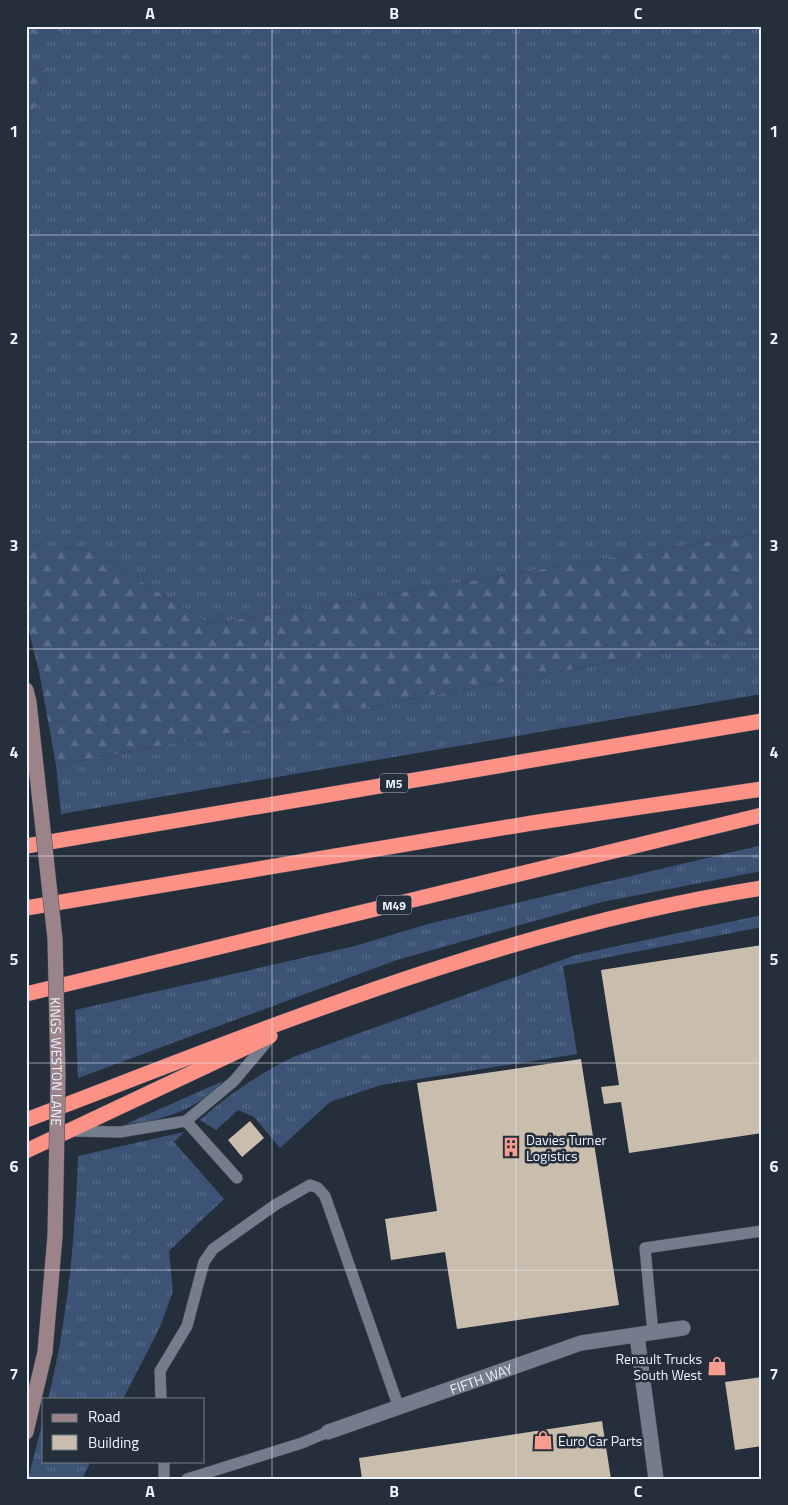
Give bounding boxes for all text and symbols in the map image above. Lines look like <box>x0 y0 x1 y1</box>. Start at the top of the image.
text: A <box>145 1 155 25</box>
text: B <box>389 1 399 25</box>
text: C <box>634 1 643 25</box>
text: 1 <box>10 119 18 143</box>
text: 1 <box>770 119 778 143</box>
text: 2 <box>10 326 18 350</box>
text: 2 <box>770 326 778 350</box>
text: 3 <box>10 533 18 557</box>
text: 3 <box>770 533 778 557</box>
text: 4 <box>10 740 19 764</box>
text: 4 <box>770 740 779 764</box>
road number: M5 <box>380 774 408 792</box>
road number: M49 <box>376 896 412 914</box>
text: 5 <box>10 947 19 971</box>
text: 5 <box>770 947 779 971</box>
street label: KINGS WESTON LANE <box>46 997 69 1127</box>
place label: Davies Turner Logistics <box>526 1129 606 1166</box>
building icon: Davies Turner Logistics <box>500 1136 522 1158</box>
text: 6 <box>10 1154 19 1178</box>
text: 6 <box>770 1154 779 1178</box>
place label: Renault Trucks South West <box>615 1348 702 1385</box>
shop icon: Renault Trucks South West <box>706 1355 728 1377</box>
street label: FIFTH WAY <box>446 1357 516 1399</box>
text: 7 <box>10 1362 18 1386</box>
text: 7 <box>770 1362 778 1386</box>
legend <box>42 1398 205 1462</box>
text: Road <box>88 1405 120 1428</box>
shop icon: Euro Car Parts <box>532 1429 554 1451</box>
place label: Euro Car Parts <box>558 1430 642 1451</box>
text: Building <box>88 1431 139 1454</box>
text: A <box>145 1479 155 1503</box>
text: B <box>389 1479 399 1503</box>
text: C <box>634 1479 643 1503</box>

